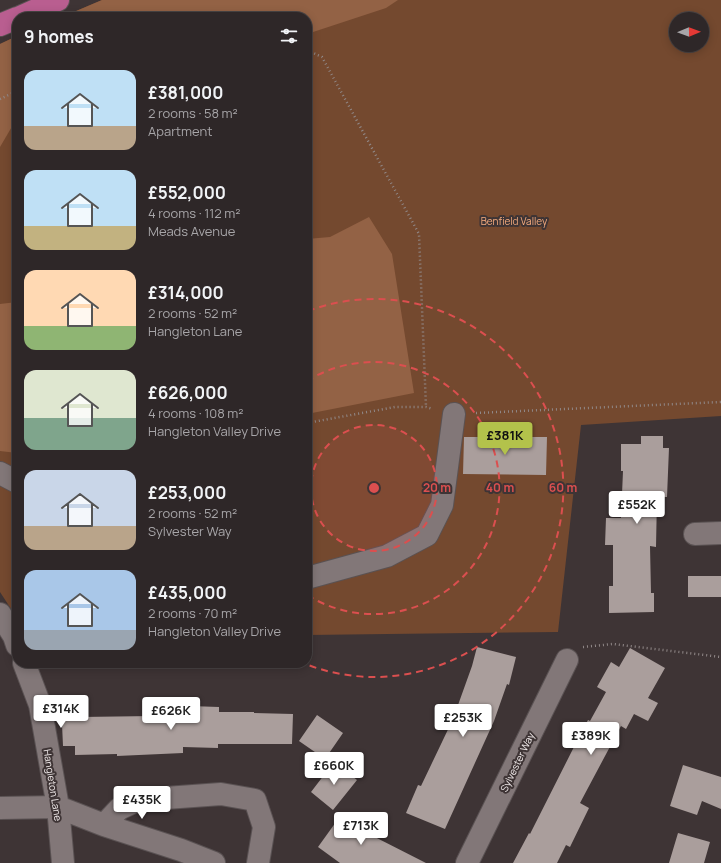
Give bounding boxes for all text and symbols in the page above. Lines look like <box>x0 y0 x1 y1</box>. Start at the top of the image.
north arrow <box>669 12 709 52</box>
map controls <box>669 12 709 52</box>
text: 9 homes <box>24 25 94 48</box>
icon: filters <box>278 25 300 47</box>
text: £381,000 <box>148 81 224 104</box>
icon: home <box>56 86 104 134</box>
text: 2 rooms · 58 m² <box>148 104 238 122</box>
text: Apartment <box>148 122 212 140</box>
text: £552,000 <box>148 181 226 204</box>
icon: home <box>56 186 104 234</box>
text: 4 rooms · 112 m² <box>148 204 241 222</box>
park label: Benfield Valley <box>481 214 548 228</box>
text: Meads Avenue <box>148 222 235 240</box>
text: £314,000 <box>148 281 224 304</box>
icon: home <box>56 286 104 334</box>
text: 2 rooms · 52 m² <box>148 304 237 322</box>
text: Hangleton Lane <box>148 322 242 340</box>
text: £626,000 <box>148 381 228 404</box>
icon: home <box>56 386 104 434</box>
text: 4 rooms · 108 m² <box>148 404 244 422</box>
text: Hangleton Valley Drive <box>148 422 281 440</box>
pin: £381K <box>477 422 533 456</box>
text: £381K <box>486 426 524 444</box>
text: 20 m <box>423 479 451 496</box>
text: 40 m <box>486 479 514 496</box>
text: 60 m <box>549 479 577 496</box>
text: £253,000 <box>148 481 226 504</box>
centre of rings <box>367 481 381 495</box>
icon: home <box>56 486 104 534</box>
pin: £552K <box>609 491 665 525</box>
text: £552K <box>618 495 656 513</box>
text: 2 rooms · 52 m² <box>148 504 237 522</box>
text: Sylvester Way <box>148 522 232 540</box>
text: £435,000 <box>148 581 227 604</box>
icon: home <box>56 586 104 634</box>
text: 2 rooms · 70 m² <box>148 604 237 622</box>
text: Hangleton Valley Drive <box>148 622 281 640</box>
pin: £314K <box>33 695 89 729</box>
pin: £626K <box>143 697 199 731</box>
text: £314K <box>43 699 80 717</box>
text: £626K <box>151 701 191 719</box>
pin: £253K <box>435 704 491 738</box>
text: £253K <box>444 708 482 726</box>
pin: £389K <box>563 722 619 756</box>
text: £389K <box>571 726 611 744</box>
street label: Sylvester Way <box>497 729 538 794</box>
street label: Hangleton Lane <box>40 748 66 822</box>
pin: £660K <box>306 752 362 786</box>
text: £660K <box>314 756 354 774</box>
pin: £435K <box>114 786 170 820</box>
text: £435K <box>123 790 161 808</box>
pin: £713K <box>333 812 389 846</box>
text: £713K <box>343 816 379 834</box>

